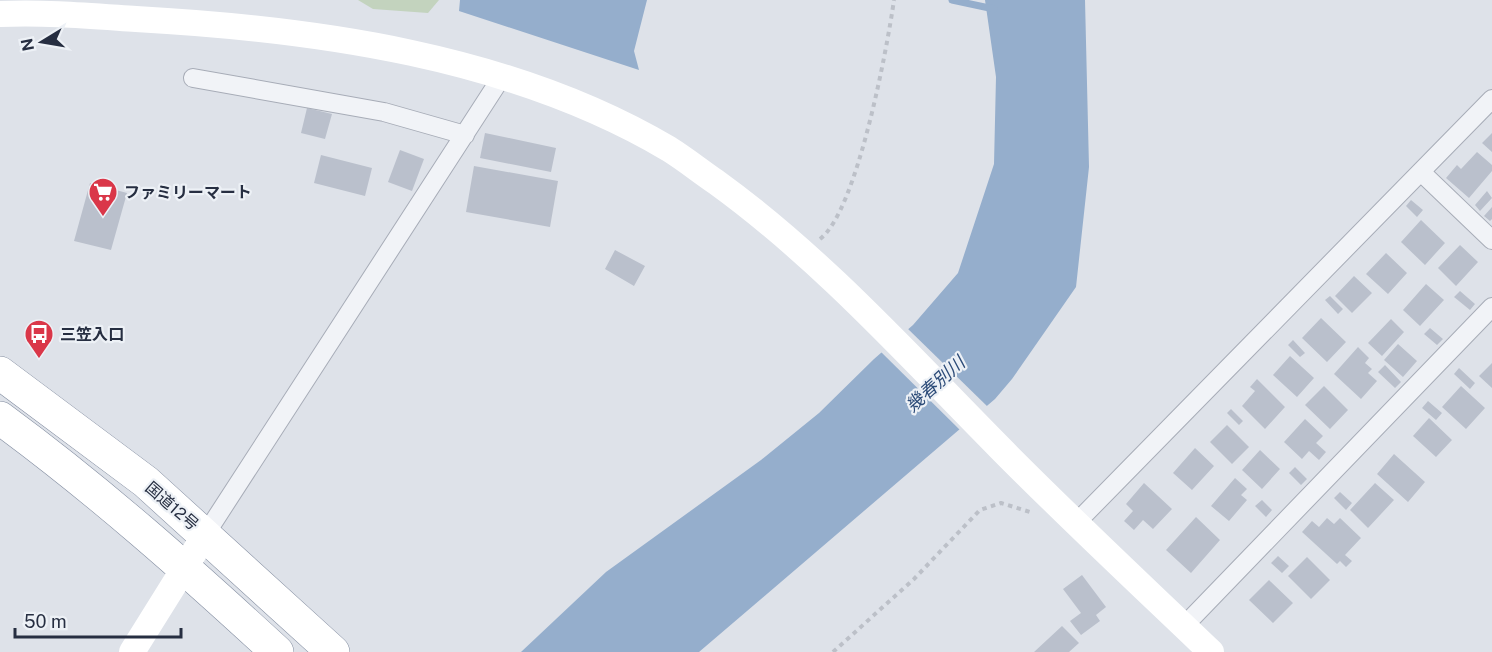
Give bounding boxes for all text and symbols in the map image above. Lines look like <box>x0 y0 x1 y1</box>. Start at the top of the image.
north arrow <box>12 12 72 72</box>
text: N <box>17 37 38 53</box>
supermarket icon: ファミリーマート <box>87 176 119 218</box>
place label: ファミリーマート <box>124 183 252 202</box>
bus stop icon: 三笠入口 <box>23 318 55 360</box>
place label: 三笠入口 <box>60 325 124 344</box>
water label: 幾春別川 <box>901 351 970 416</box>
street label: 国道12号 <box>142 478 202 534</box>
scale bar <box>15 601 182 639</box>
text: 50 m <box>24 611 67 632</box>

